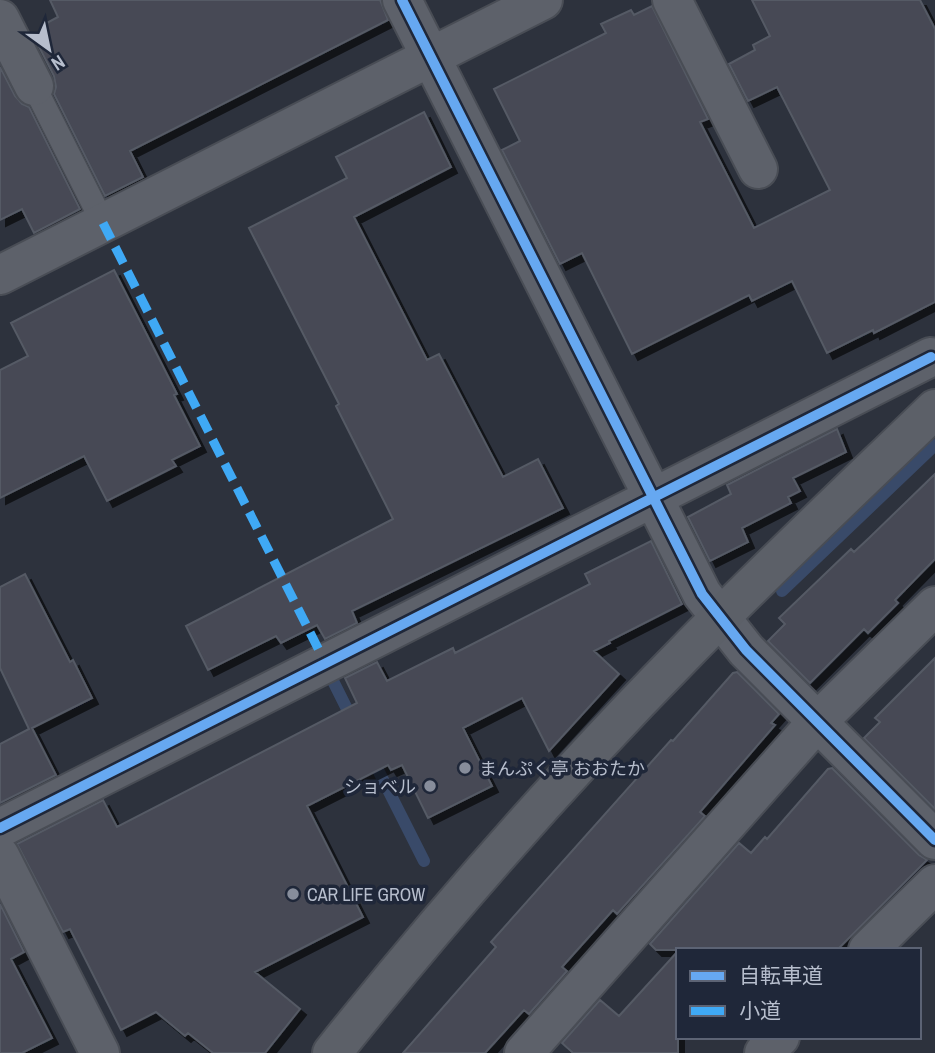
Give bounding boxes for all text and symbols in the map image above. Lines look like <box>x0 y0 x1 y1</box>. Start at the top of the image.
north arrow <box>14 14 84 84</box>
text: N <box>46 49 70 77</box>
place label: まんぷく亭 おおたか <box>479 756 645 781</box>
marker: まんぷく亭 おおたか <box>457 760 473 776</box>
place label: ショベル <box>344 774 416 799</box>
marker: ショベル <box>422 778 438 794</box>
place label: CAR LIFE GROW <box>307 882 425 907</box>
marker: CAR LIFE GROW <box>285 886 301 902</box>
legend <box>676 948 921 1039</box>
text: 自転車道 <box>739 961 823 990</box>
text: 小道 <box>739 996 781 1025</box>

